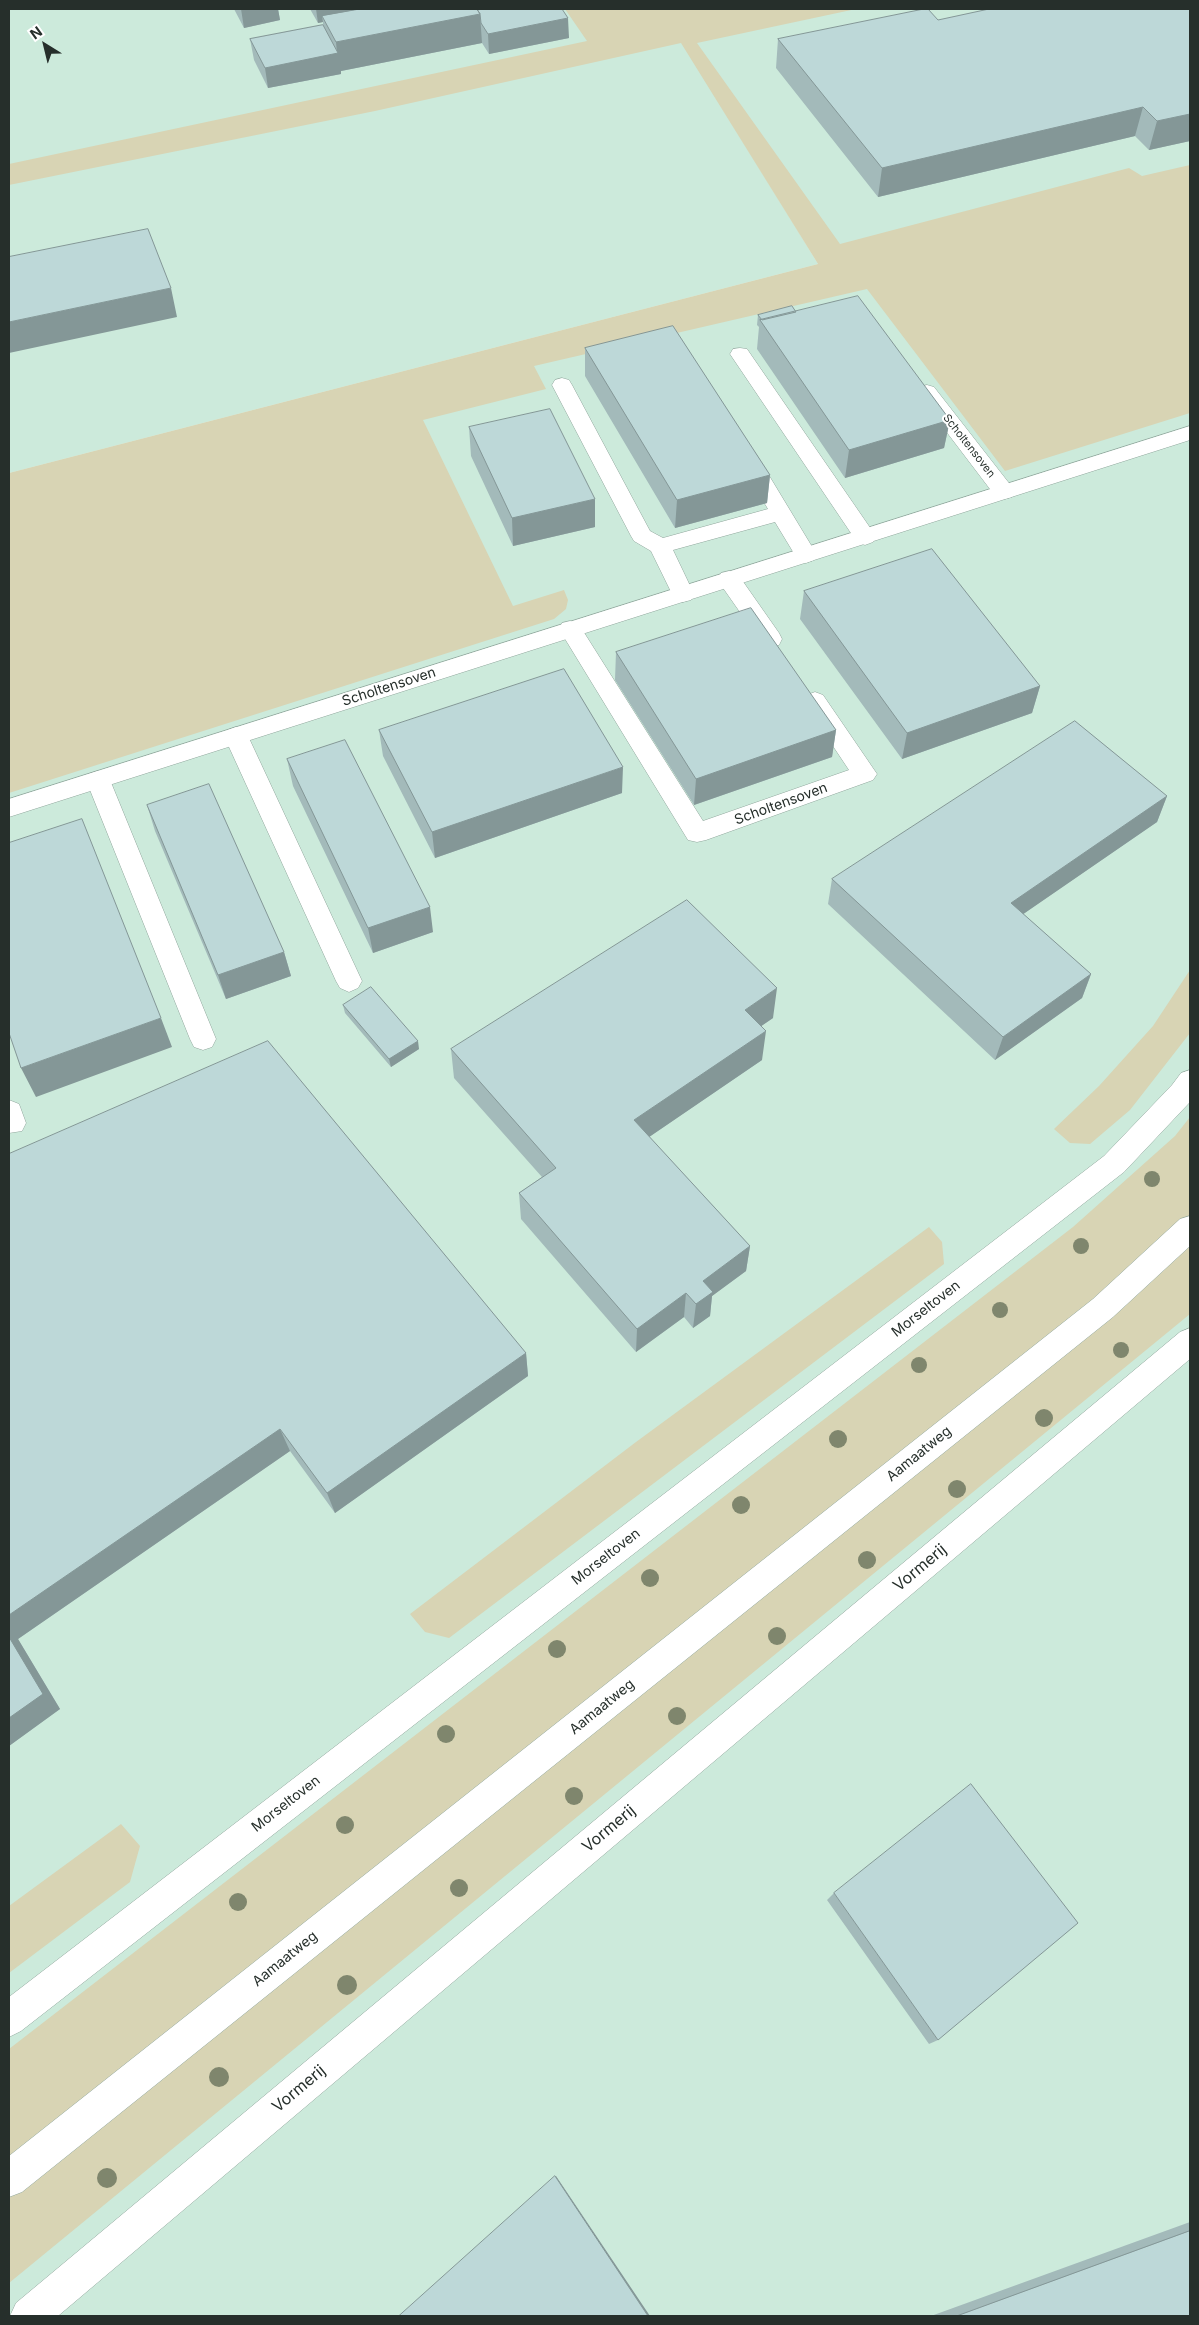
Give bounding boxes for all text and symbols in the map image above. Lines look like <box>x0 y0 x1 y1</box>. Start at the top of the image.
north arrow <box>20 20 70 70</box>
text: N <box>27 22 45 42</box>
street label: Scholtensoven <box>940 412 998 480</box>
street label: Scholtensoven <box>340 664 438 710</box>
street label: Scholtensoven <box>732 779 830 829</box>
street label: Morseltoven <box>888 1277 964 1341</box>
street label: Aamaatweg <box>883 1423 955 1485</box>
street label: Morseltoven <box>568 1525 644 1589</box>
street label: Vormerij <box>890 1540 950 1596</box>
street label: Aamaatweg <box>566 1676 638 1738</box>
street label: Morseltoven <box>248 1772 324 1836</box>
street label: Vormerij <box>579 1801 639 1857</box>
street label: Aamaatweg <box>249 1928 321 1990</box>
street label: Vormerij <box>269 2061 329 2117</box>

